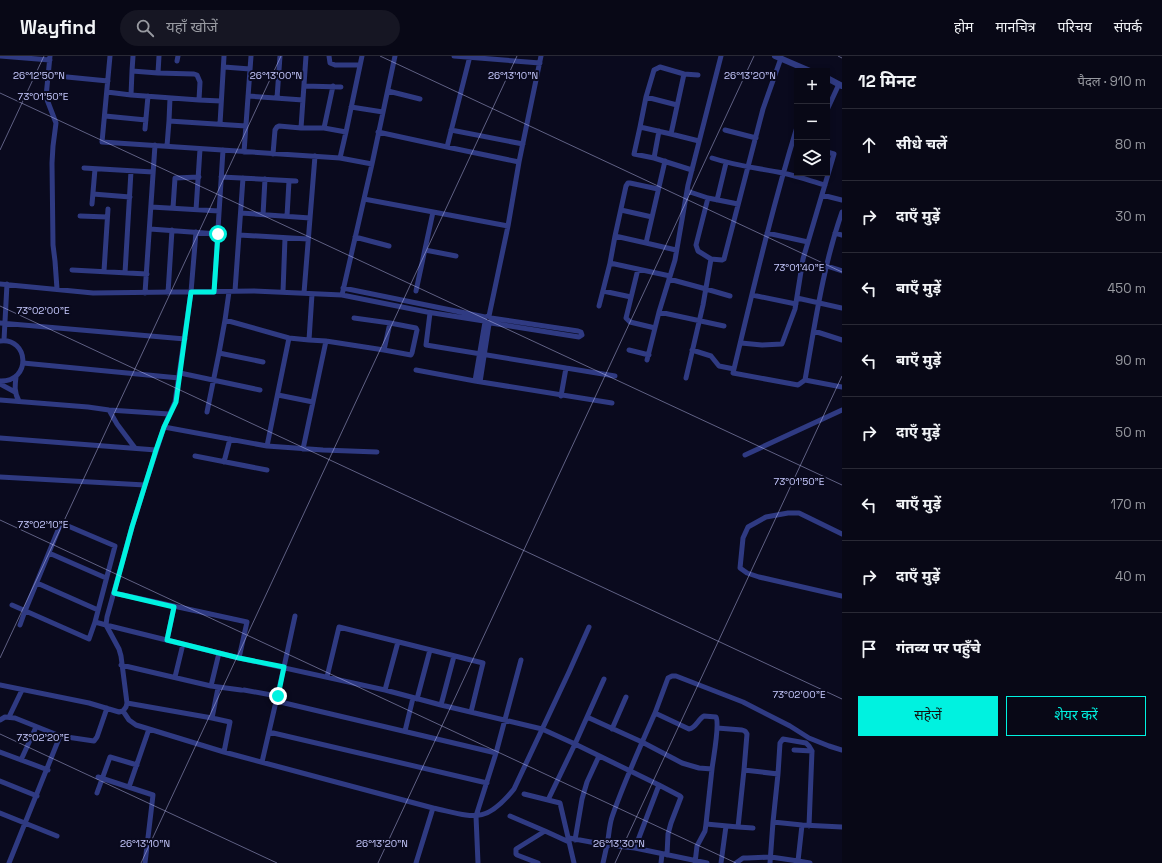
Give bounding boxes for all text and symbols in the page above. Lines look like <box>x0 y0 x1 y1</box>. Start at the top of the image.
search box <box>120 10 400 46</box>
text: Wayfind <box>20 15 96 40</box>
icon: search <box>134 17 156 39</box>
text: यहाँ खोजें <box>166 17 218 36</box>
text: होम <box>954 18 973 36</box>
text: मानचित्र <box>995 18 1036 36</box>
text: परिचय <box>1058 18 1092 36</box>
text: संपर्क <box>1114 18 1142 36</box>
map controls <box>794 68 830 176</box>
button: + <box>794 68 830 104</box>
text: 26°12'50"N <box>13 69 65 82</box>
text: 26°13'00"N <box>250 69 302 82</box>
text: 26°13'10"N <box>488 69 538 82</box>
text: 26°13'20"N <box>724 69 776 82</box>
text: 12 मिनट <box>858 70 916 92</box>
text: पैदल · 910 m <box>1078 73 1146 90</box>
text: 73°01'50"E <box>18 90 69 103</box>
button: − <box>794 104 830 140</box>
icon: ahead <box>858 134 880 156</box>
text: सीधे चलें <box>896 134 947 153</box>
text: 80 m <box>1115 136 1146 153</box>
button: layers <box>794 140 830 176</box>
icon: right <box>858 206 880 228</box>
text: दाएँ मुड़ें <box>896 206 940 225</box>
text: 30 m <box>1115 208 1146 225</box>
route start <box>209 225 227 243</box>
text: 73°01'40"E <box>774 261 825 274</box>
icon: left <box>858 278 880 300</box>
text: बाएँ मुड़ें <box>896 278 941 297</box>
text: 450 m <box>1107 280 1146 297</box>
text: 73°02'00"E <box>16 304 70 317</box>
icon: left <box>858 350 880 372</box>
text: बाएँ मुड़ें <box>896 350 941 369</box>
text: 90 m <box>1115 352 1146 369</box>
icon: right <box>858 422 880 444</box>
text: दाएँ मुड़ें <box>896 422 940 441</box>
text: 50 m <box>1115 424 1146 441</box>
text: 73°01'50"E <box>774 475 825 488</box>
icon: left <box>858 494 880 516</box>
text: बाएँ मुड़ें <box>896 494 941 513</box>
text: 170 m <box>1110 496 1146 513</box>
text: 73°02'10"E <box>18 518 69 531</box>
icon: right <box>858 566 880 588</box>
text: दाएँ मुड़ें <box>896 566 940 585</box>
text: 40 m <box>1115 568 1146 585</box>
icon: arrive <box>858 638 880 660</box>
text: गंतव्य पर पहुँचे <box>896 638 981 657</box>
route end <box>269 687 287 705</box>
text: 73°02'00"E <box>772 688 826 701</box>
button: सहेजें <box>858 696 998 736</box>
button: शेयर करें <box>1006 696 1146 736</box>
text: 73°02'20"E <box>17 731 70 744</box>
text: 26°13'10"N <box>120 837 170 850</box>
text: 26°13'20"N <box>356 837 408 850</box>
text: 26°13'30"N <box>593 837 645 850</box>

